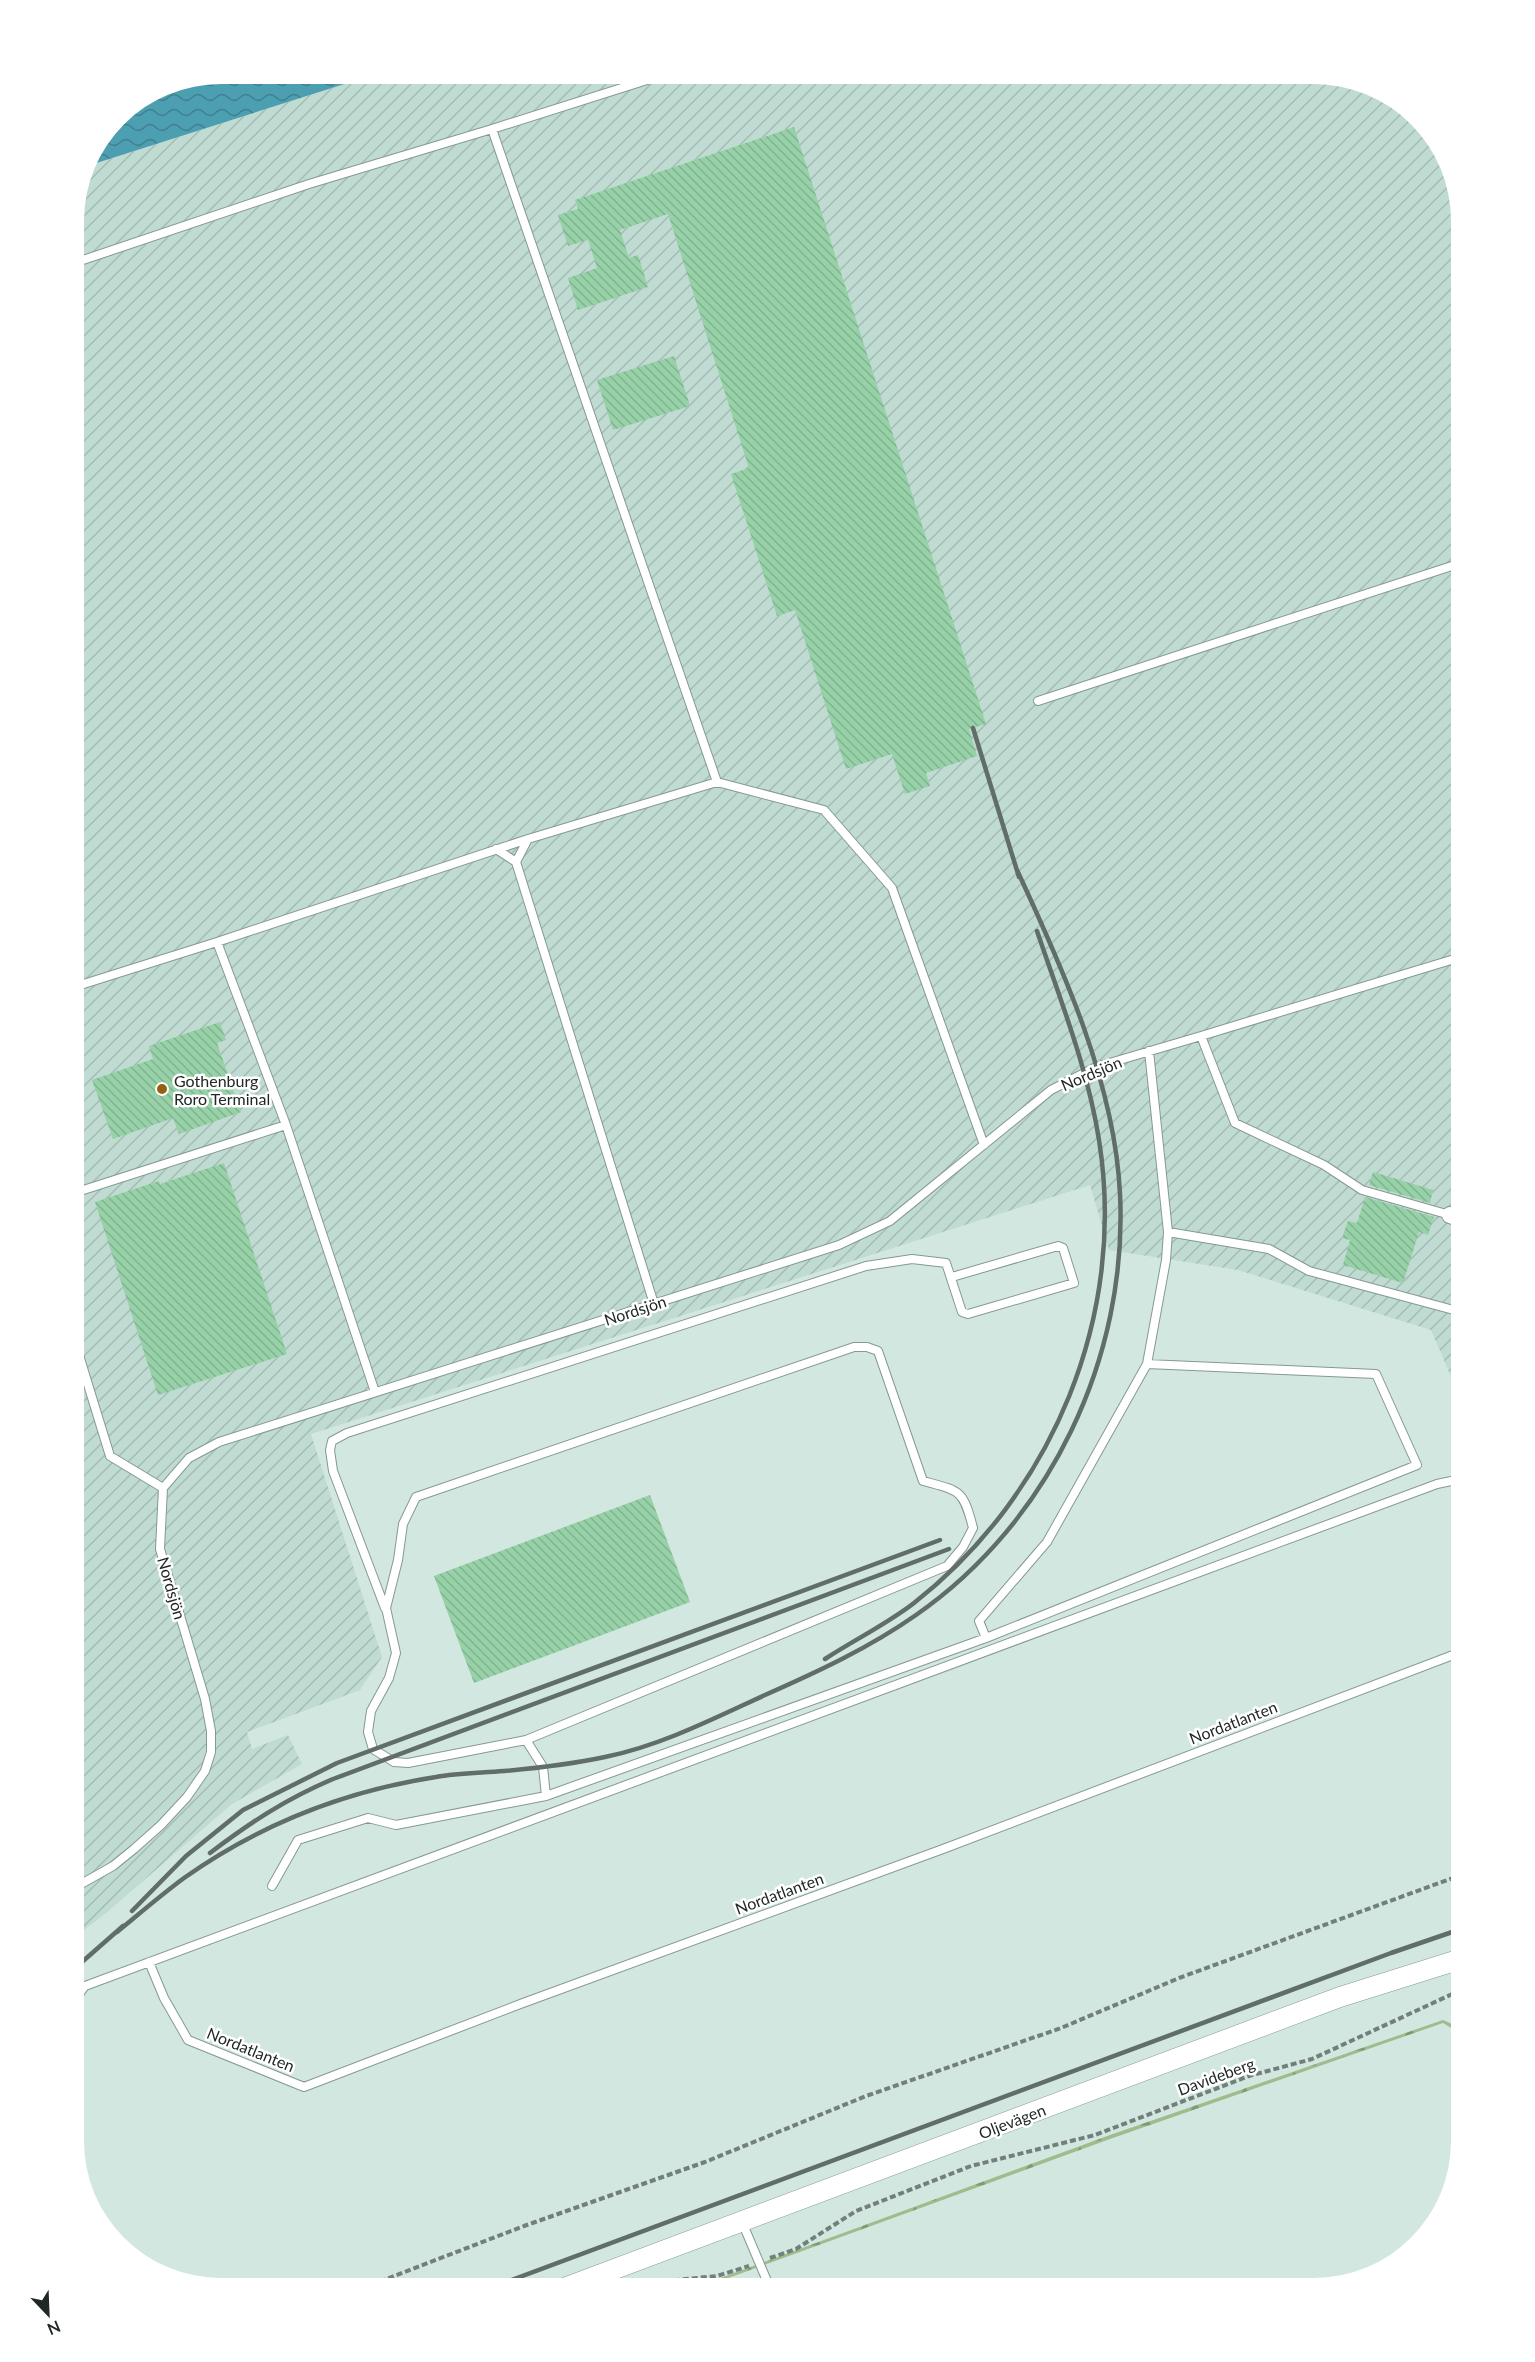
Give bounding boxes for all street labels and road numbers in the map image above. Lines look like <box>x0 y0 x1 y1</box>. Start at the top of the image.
street label: Nordsjön <box>1058 1052 1124 1094</box>
street label: Nordsjön <box>601 1291 669 1329</box>
street label: Nordsjön <box>154 1554 190 1622</box>
street label: Nordatlanten <box>1186 1697 1280 1747</box>
street label: Nordatlanten <box>732 1868 826 1918</box>
street label: Nordatlanten <box>204 2023 298 2075</box>
street label: Davideberg <box>1175 2053 1257 2099</box>
street label: Oljevägen <box>976 2100 1048 2142</box>

